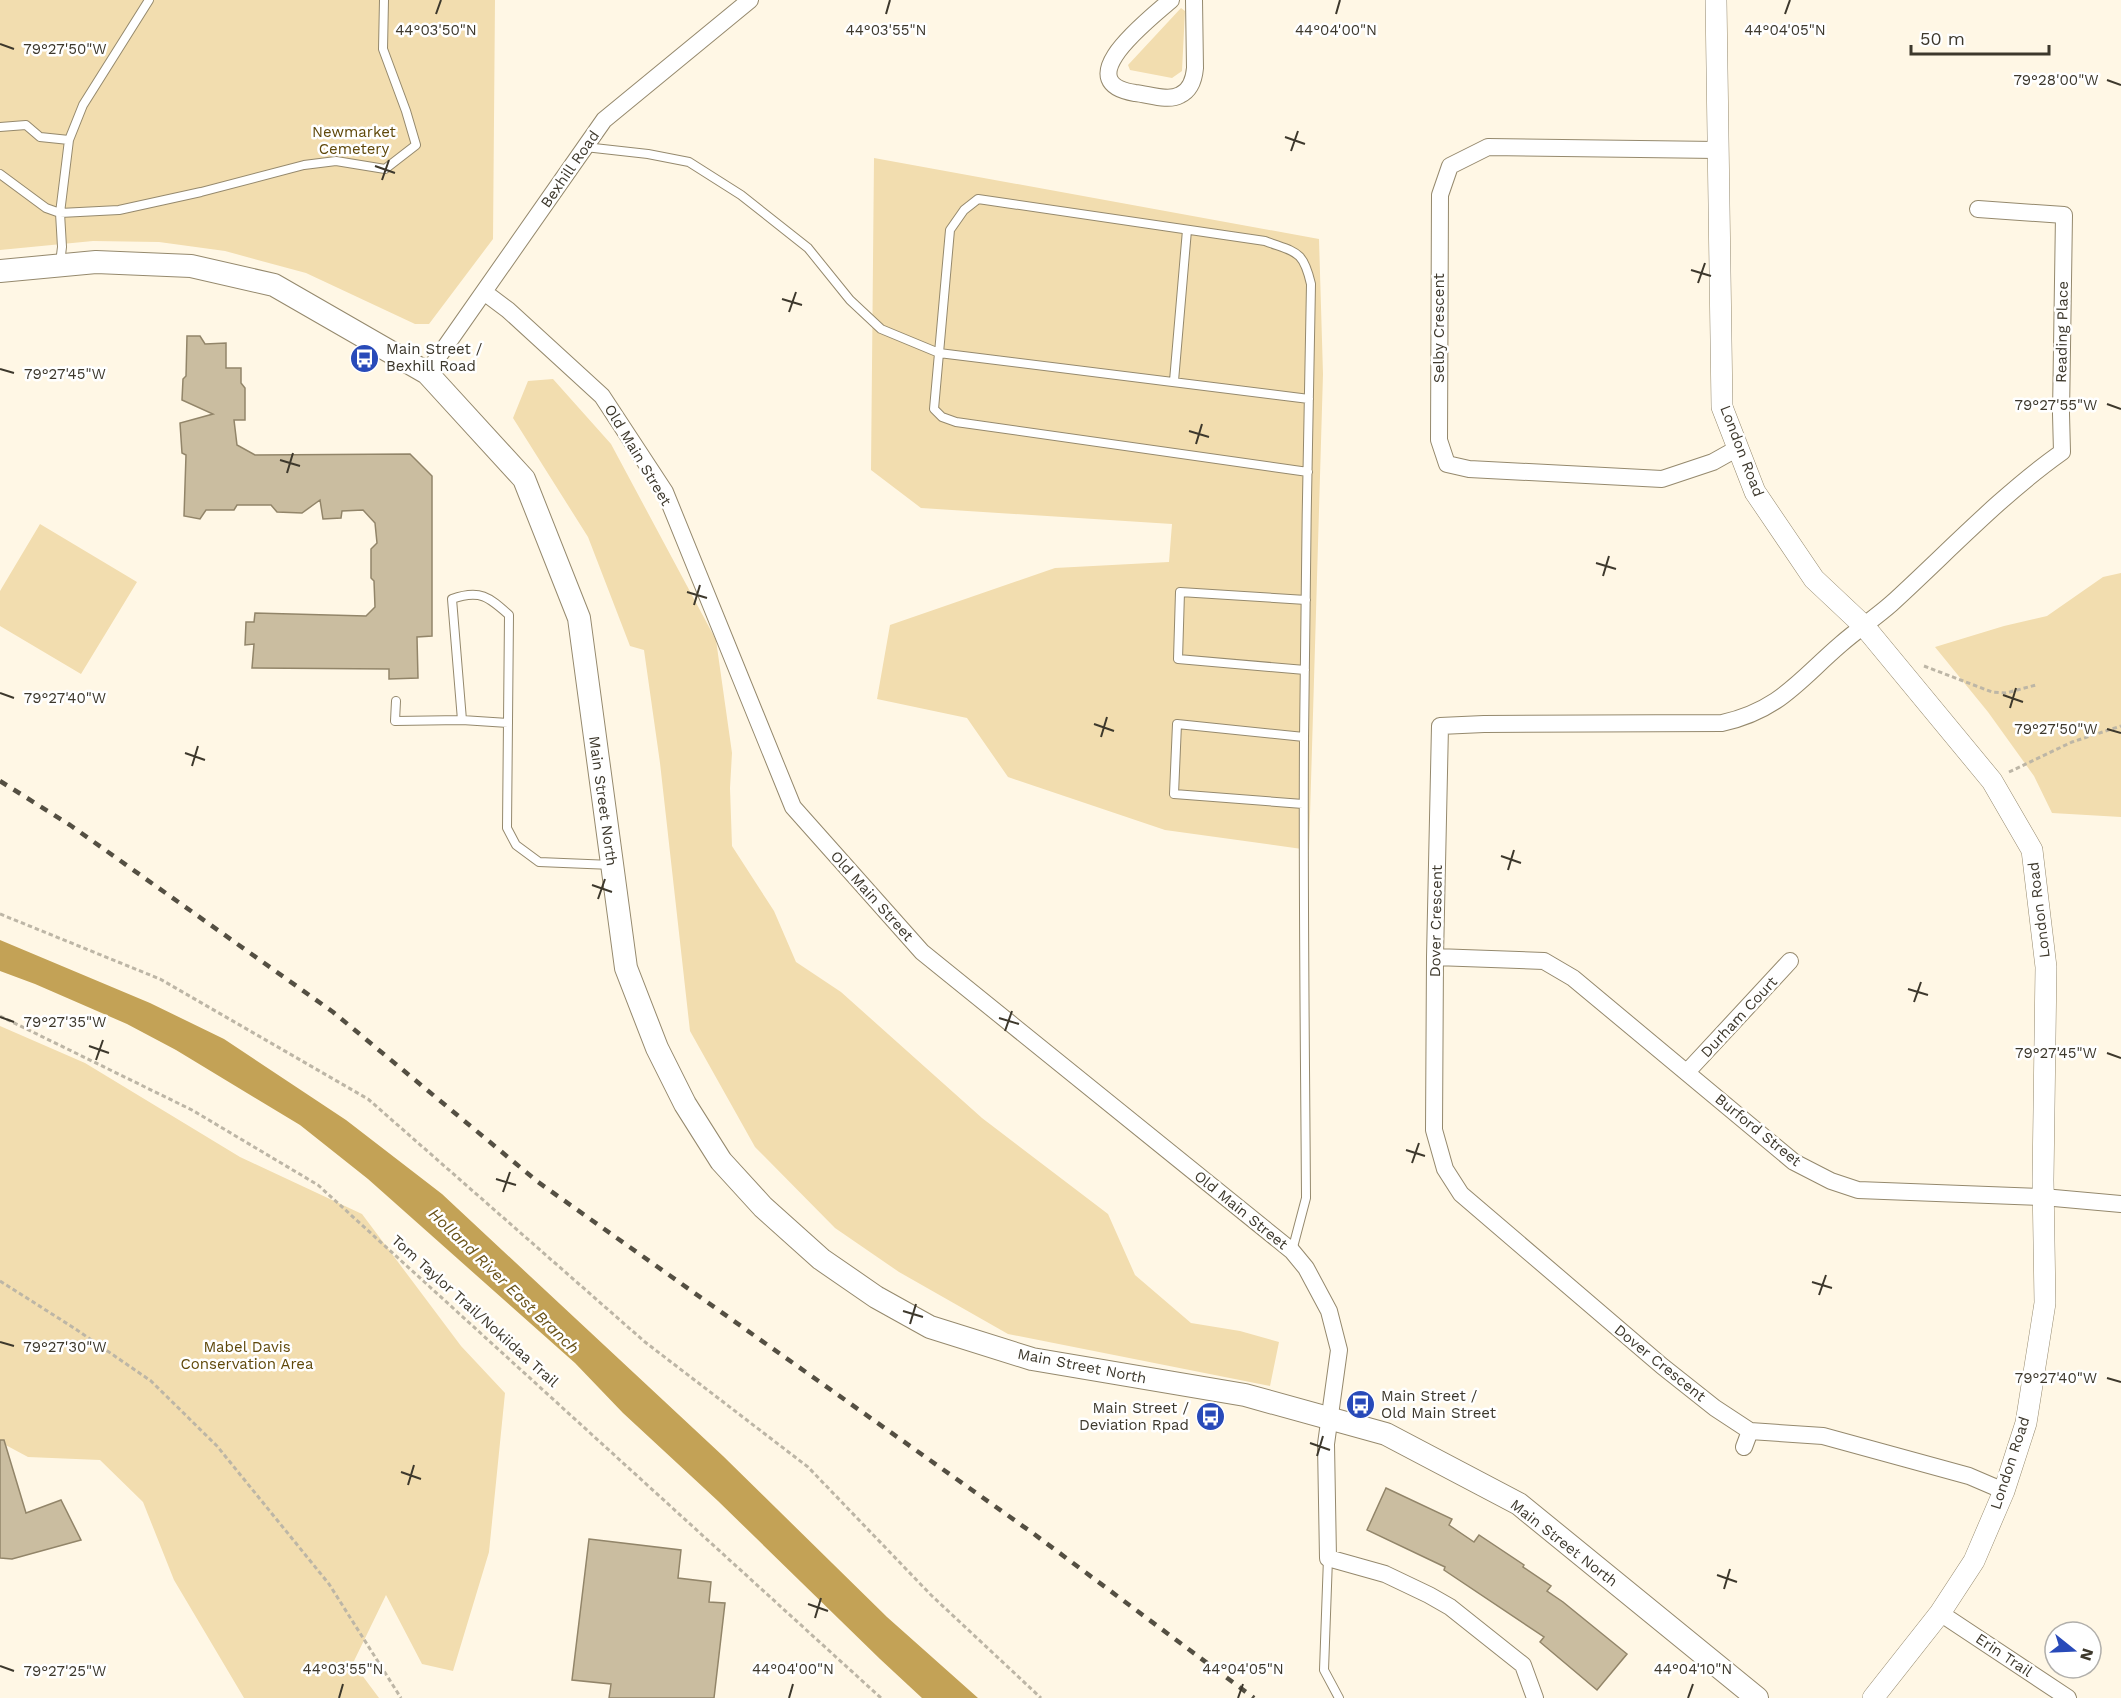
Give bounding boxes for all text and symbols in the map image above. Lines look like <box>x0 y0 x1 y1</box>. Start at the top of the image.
scale bar <box>1911 18 2049 56</box>
text: 44°03'50"N <box>395 21 477 39</box>
text: 44°03'55"N <box>845 21 927 39</box>
text: 44°04'00"N <box>1295 21 1377 39</box>
text: 44°04'05"N <box>1744 21 1826 39</box>
text: 50 m <box>1920 28 1965 49</box>
text: 79°27'50"W <box>23 40 107 58</box>
text: 79°28'00"W <box>2013 71 2099 89</box>
park label: Newmarket Cemetery <box>312 123 397 158</box>
street label: Bexhill Road <box>537 127 603 211</box>
street label: Selby Crescent <box>1430 272 1448 383</box>
street label: Reading Place <box>2052 281 2072 383</box>
place label: Main Street / Bexhill Road <box>386 340 483 375</box>
bus stop icon: Main Street / Bexhill Road <box>349 342 381 374</box>
text: 79°27'45"W <box>24 365 106 383</box>
text: 79°27'55"W <box>2015 396 2097 414</box>
street label: Old Main Street <box>601 401 676 510</box>
street label: London Road <box>1716 403 1768 499</box>
text: 79°27'40"W <box>24 689 106 707</box>
text: 79°27'50"W <box>2014 720 2098 738</box>
street label: Main Street North <box>585 735 621 867</box>
street label: Old Main Street <box>827 847 918 945</box>
street label: London Road <box>2024 861 2054 959</box>
street label: Dover Crescent <box>1426 864 1446 977</box>
street label: Durham Court <box>1697 972 1781 1061</box>
text: 79°27'35"W <box>24 1013 106 1031</box>
text: 79°27'45"W <box>2015 1044 2097 1062</box>
street label: Burford Street <box>1711 1090 1805 1171</box>
street label: Old Main Street <box>1191 1167 1292 1254</box>
water label: Holland River East Branch <box>425 1204 583 1358</box>
street label: Tom Taylor Trail/Nokiidaa Trail <box>388 1231 563 1391</box>
street label: Dover Crescent <box>1611 1321 1710 1406</box>
text: 79°27'30"W <box>23 1338 107 1356</box>
park label: Mabel Davis Conservation Area <box>180 1338 314 1373</box>
street label: Main Street North <box>1016 1345 1148 1387</box>
text: 79°27'40"W <box>2015 1369 2097 1387</box>
place label: Main Street / Old Main Street <box>1381 1387 1497 1422</box>
bus stop icon: Main Street / Old Main Street <box>1344 1389 1376 1421</box>
place label: Main Street / Deviation Rpad <box>1079 1399 1189 1434</box>
bus stop icon: Main Street / Deviation Rpad <box>1194 1401 1226 1433</box>
street label: London Road <box>1987 1414 2033 1512</box>
street label: Main Street North <box>1507 1496 1621 1590</box>
north arrow <box>2043 1620 2103 1680</box>
street label: Erin Trail <box>1972 1629 2036 1681</box>
text: N <box>2076 1646 2098 1663</box>
text: 44°03'55"N <box>302 1660 384 1678</box>
text: 44°04'00"N <box>752 1660 834 1678</box>
text: 44°04'05"N <box>1202 1660 1284 1678</box>
text: 44°04'10"N <box>1654 1660 1732 1678</box>
text: 79°27'25"W <box>24 1662 106 1680</box>

